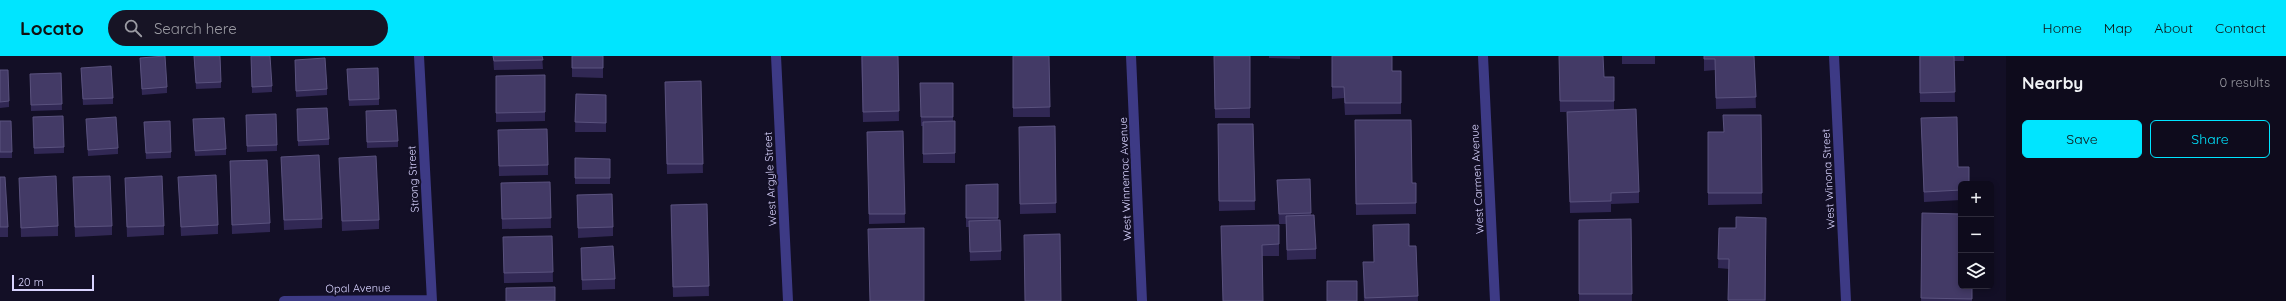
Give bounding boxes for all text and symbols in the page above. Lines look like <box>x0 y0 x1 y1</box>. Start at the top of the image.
search box <box>108 10 388 46</box>
text: Locato <box>20 16 84 40</box>
icon: search <box>122 17 144 39</box>
text: Search here <box>154 19 237 38</box>
text: Home <box>2043 19 2082 37</box>
text: Map <box>2104 19 2132 37</box>
text: About <box>2154 19 2193 37</box>
text: Contact <box>2215 19 2266 37</box>
text: Nearby <box>2022 72 2083 93</box>
text: 0 results <box>2219 74 2270 90</box>
street label: West Winnemac Avenue <box>1116 117 1134 241</box>
button: Save <box>2022 120 2142 158</box>
button: Share <box>2150 120 2270 158</box>
street label: West Carmen Avenue <box>1467 124 1487 234</box>
street label: West Winona Street <box>1818 128 1838 230</box>
street label: West Argyle Street <box>761 131 779 227</box>
street label: Strong Street <box>404 145 422 213</box>
map controls <box>1958 181 1994 289</box>
button: + <box>1958 181 1994 217</box>
button: − <box>1958 217 1994 253</box>
button: layers <box>1958 253 1994 289</box>
scale bar <box>12 273 94 292</box>
text: 20 m <box>18 275 44 289</box>
street label: Opal Avenue <box>325 280 391 296</box>

